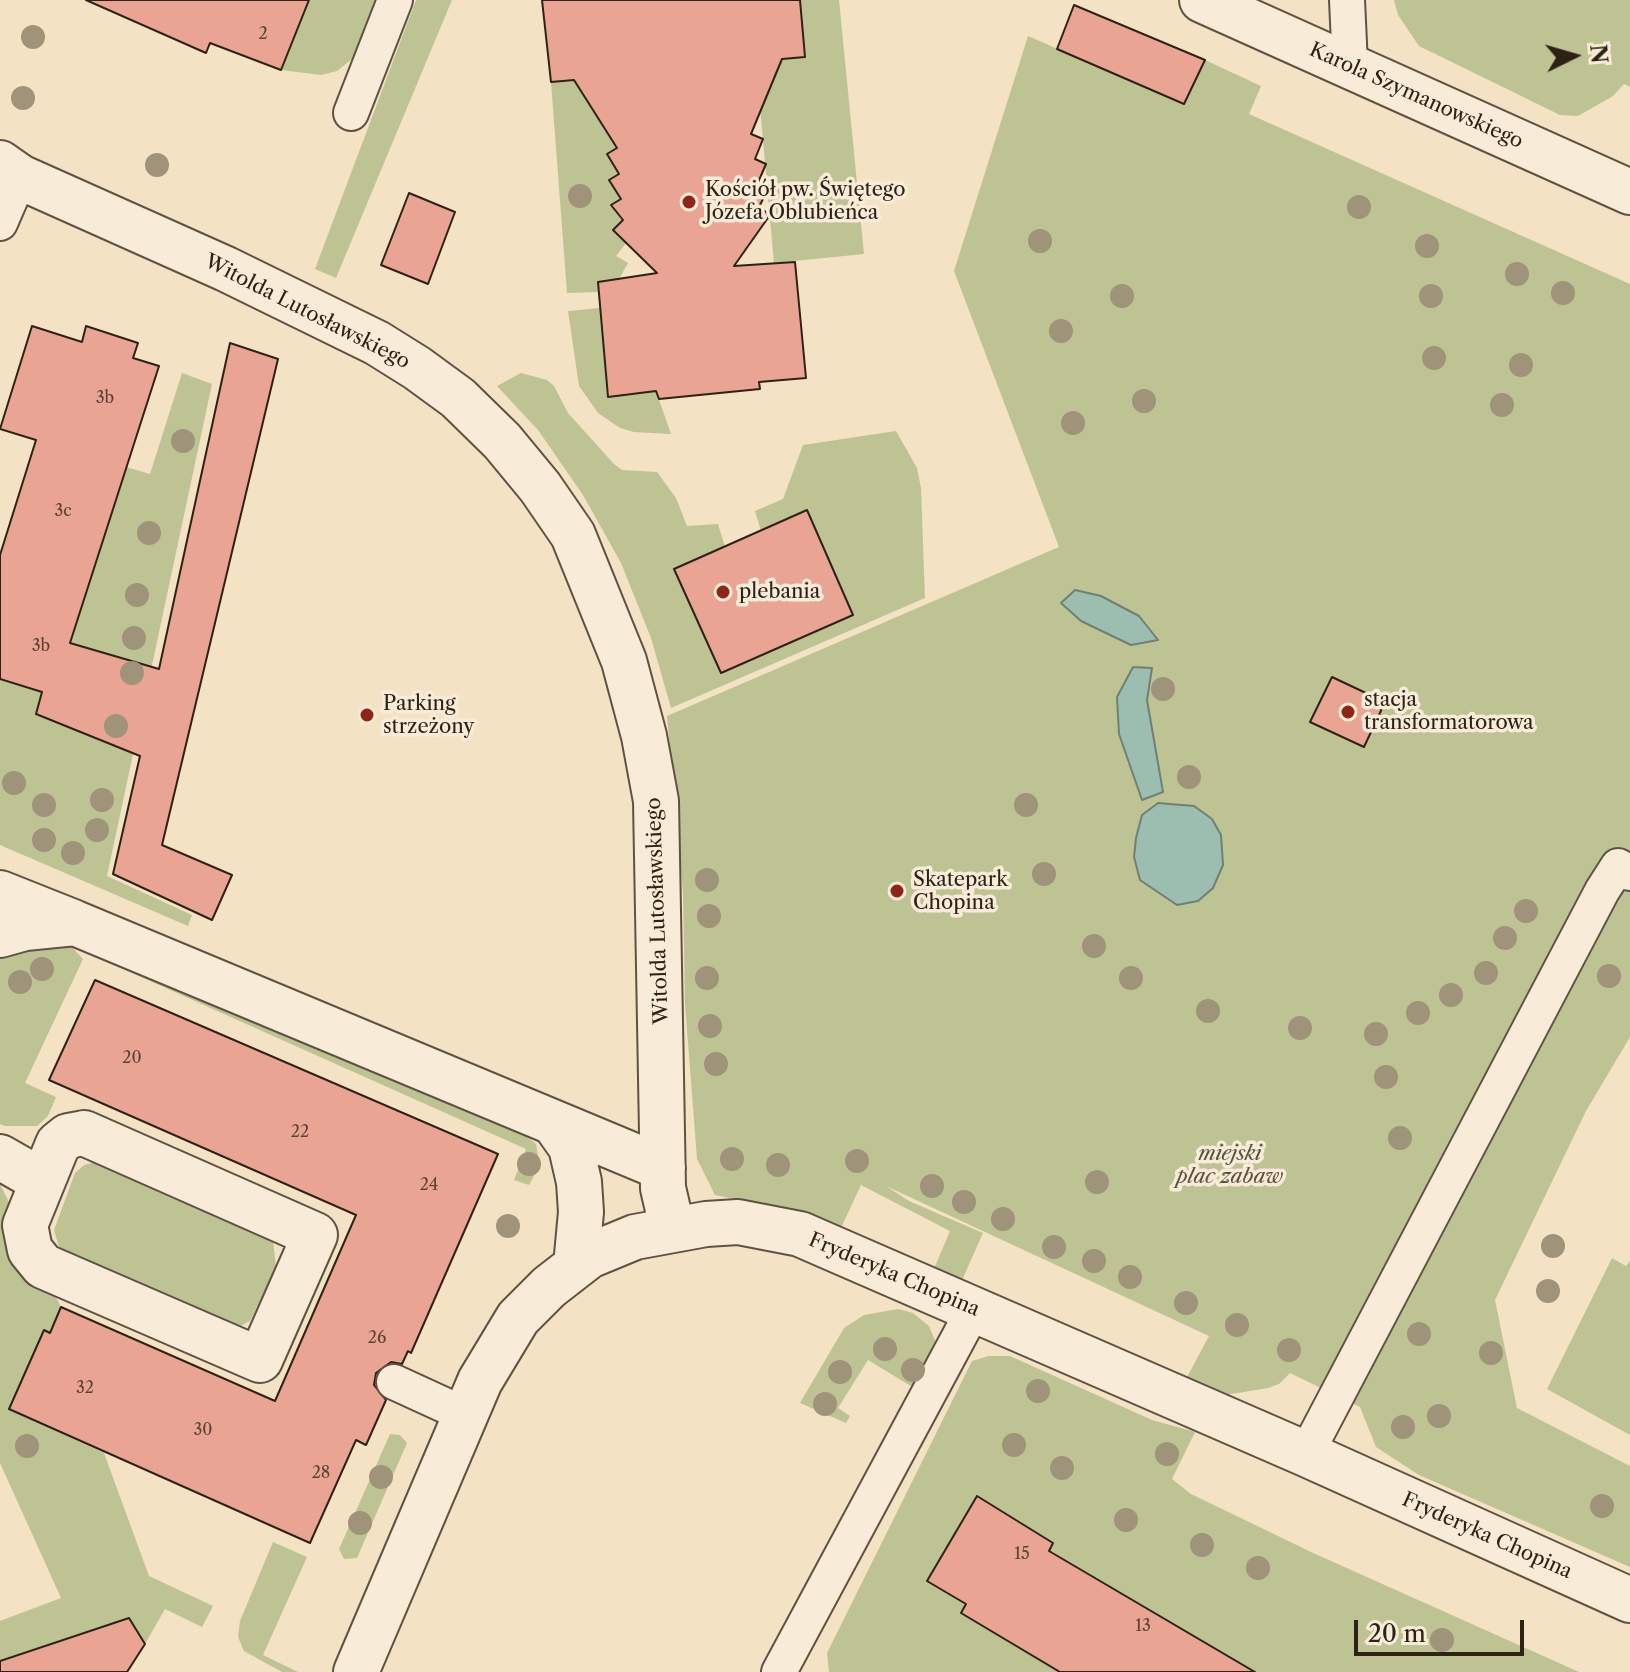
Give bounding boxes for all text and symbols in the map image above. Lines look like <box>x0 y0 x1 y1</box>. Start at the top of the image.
north arrow <box>1534 16 1614 96</box>
house number: 2 <box>258 24 268 44</box>
street label: Karola Szymanowskiego <box>1305 38 1527 154</box>
text: N <box>1584 43 1613 65</box>
place label: Kościół pw. Świętego Józefa Oblubieńca <box>705 178 906 225</box>
marker: Kościół pw. Świętego Józefa Oblubieńca <box>680 193 698 211</box>
street label: Witolda Lutosławskiego <box>200 250 414 374</box>
house number: 3b <box>96 388 114 408</box>
house number: 3c <box>54 501 72 521</box>
place label: plebania <box>739 580 820 604</box>
marker: plebania <box>714 583 732 601</box>
house number: 3b <box>32 636 50 656</box>
place label: stacja transformatorowa <box>1364 688 1534 735</box>
place label: Parking strzeżony <box>383 692 474 739</box>
marker: stacja transformatorowa <box>1339 703 1357 721</box>
marker: Parking strzeżony <box>358 706 376 724</box>
street label: Witolda Lutosławskiego <box>642 797 674 1025</box>
place label: Skatepark Chopina <box>913 868 1008 915</box>
marker: Skatepark Chopina <box>888 882 906 900</box>
house number: 20 <box>122 1048 142 1068</box>
house number: 22 <box>291 1122 309 1142</box>
park label: miejski plac zabaw <box>1177 1142 1283 1189</box>
house number: 24 <box>420 1175 438 1195</box>
street label: Fryderyka Chopina <box>805 1228 983 1322</box>
house number: 26 <box>368 1328 386 1348</box>
house number: 32 <box>76 1378 94 1398</box>
house number: 30 <box>194 1420 212 1440</box>
house number: 28 <box>312 1463 330 1483</box>
street label: Fryderyka Chopina <box>1398 1488 1576 1584</box>
house number: 15 <box>1014 1544 1030 1564</box>
scale bar <box>1358 1604 1528 1654</box>
house number: 13 <box>1135 1616 1151 1636</box>
text: 20 m <box>1368 1619 1426 1648</box>

